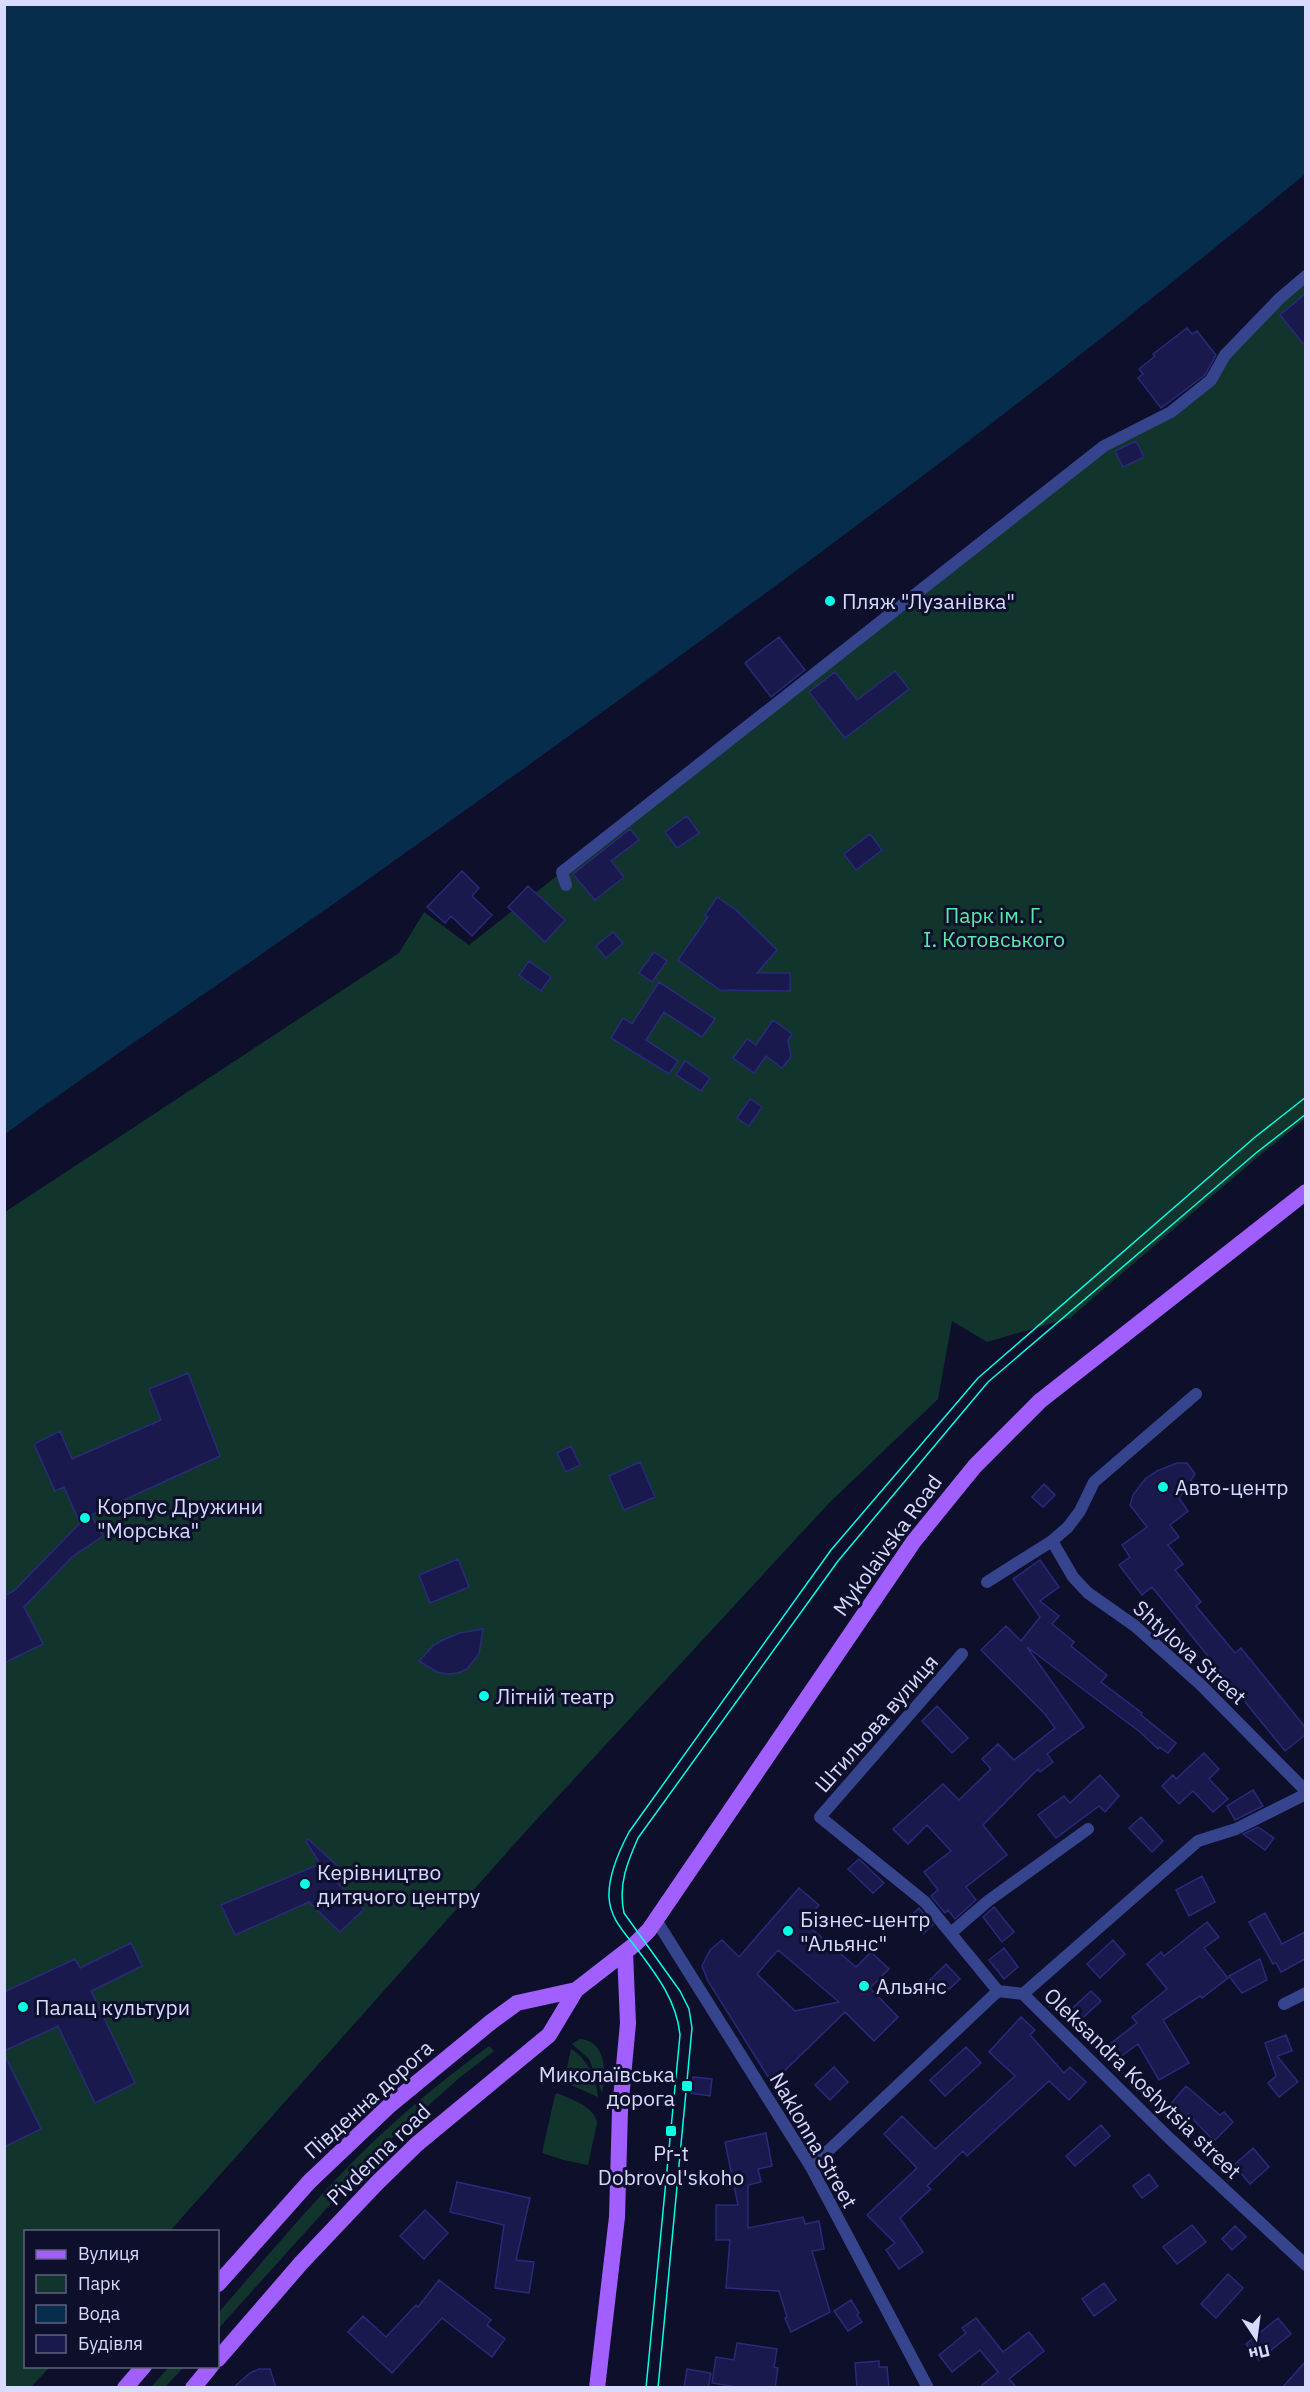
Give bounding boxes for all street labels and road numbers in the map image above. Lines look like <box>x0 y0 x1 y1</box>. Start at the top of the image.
street label: Mykolaivska Road <box>826 1469 948 1621</box>
street label: Shtylova Street <box>1127 1594 1253 1710</box>
street label: Штильова вулиця <box>808 1648 944 1798</box>
street label: Oleksandra Koshytsia street <box>1038 1981 1248 2185</box>
street label: Південна дорога <box>297 2033 439 2165</box>
street label: Naklonna Street <box>764 2067 864 2213</box>
street label: Pivdenna road <box>320 2097 436 2211</box>

